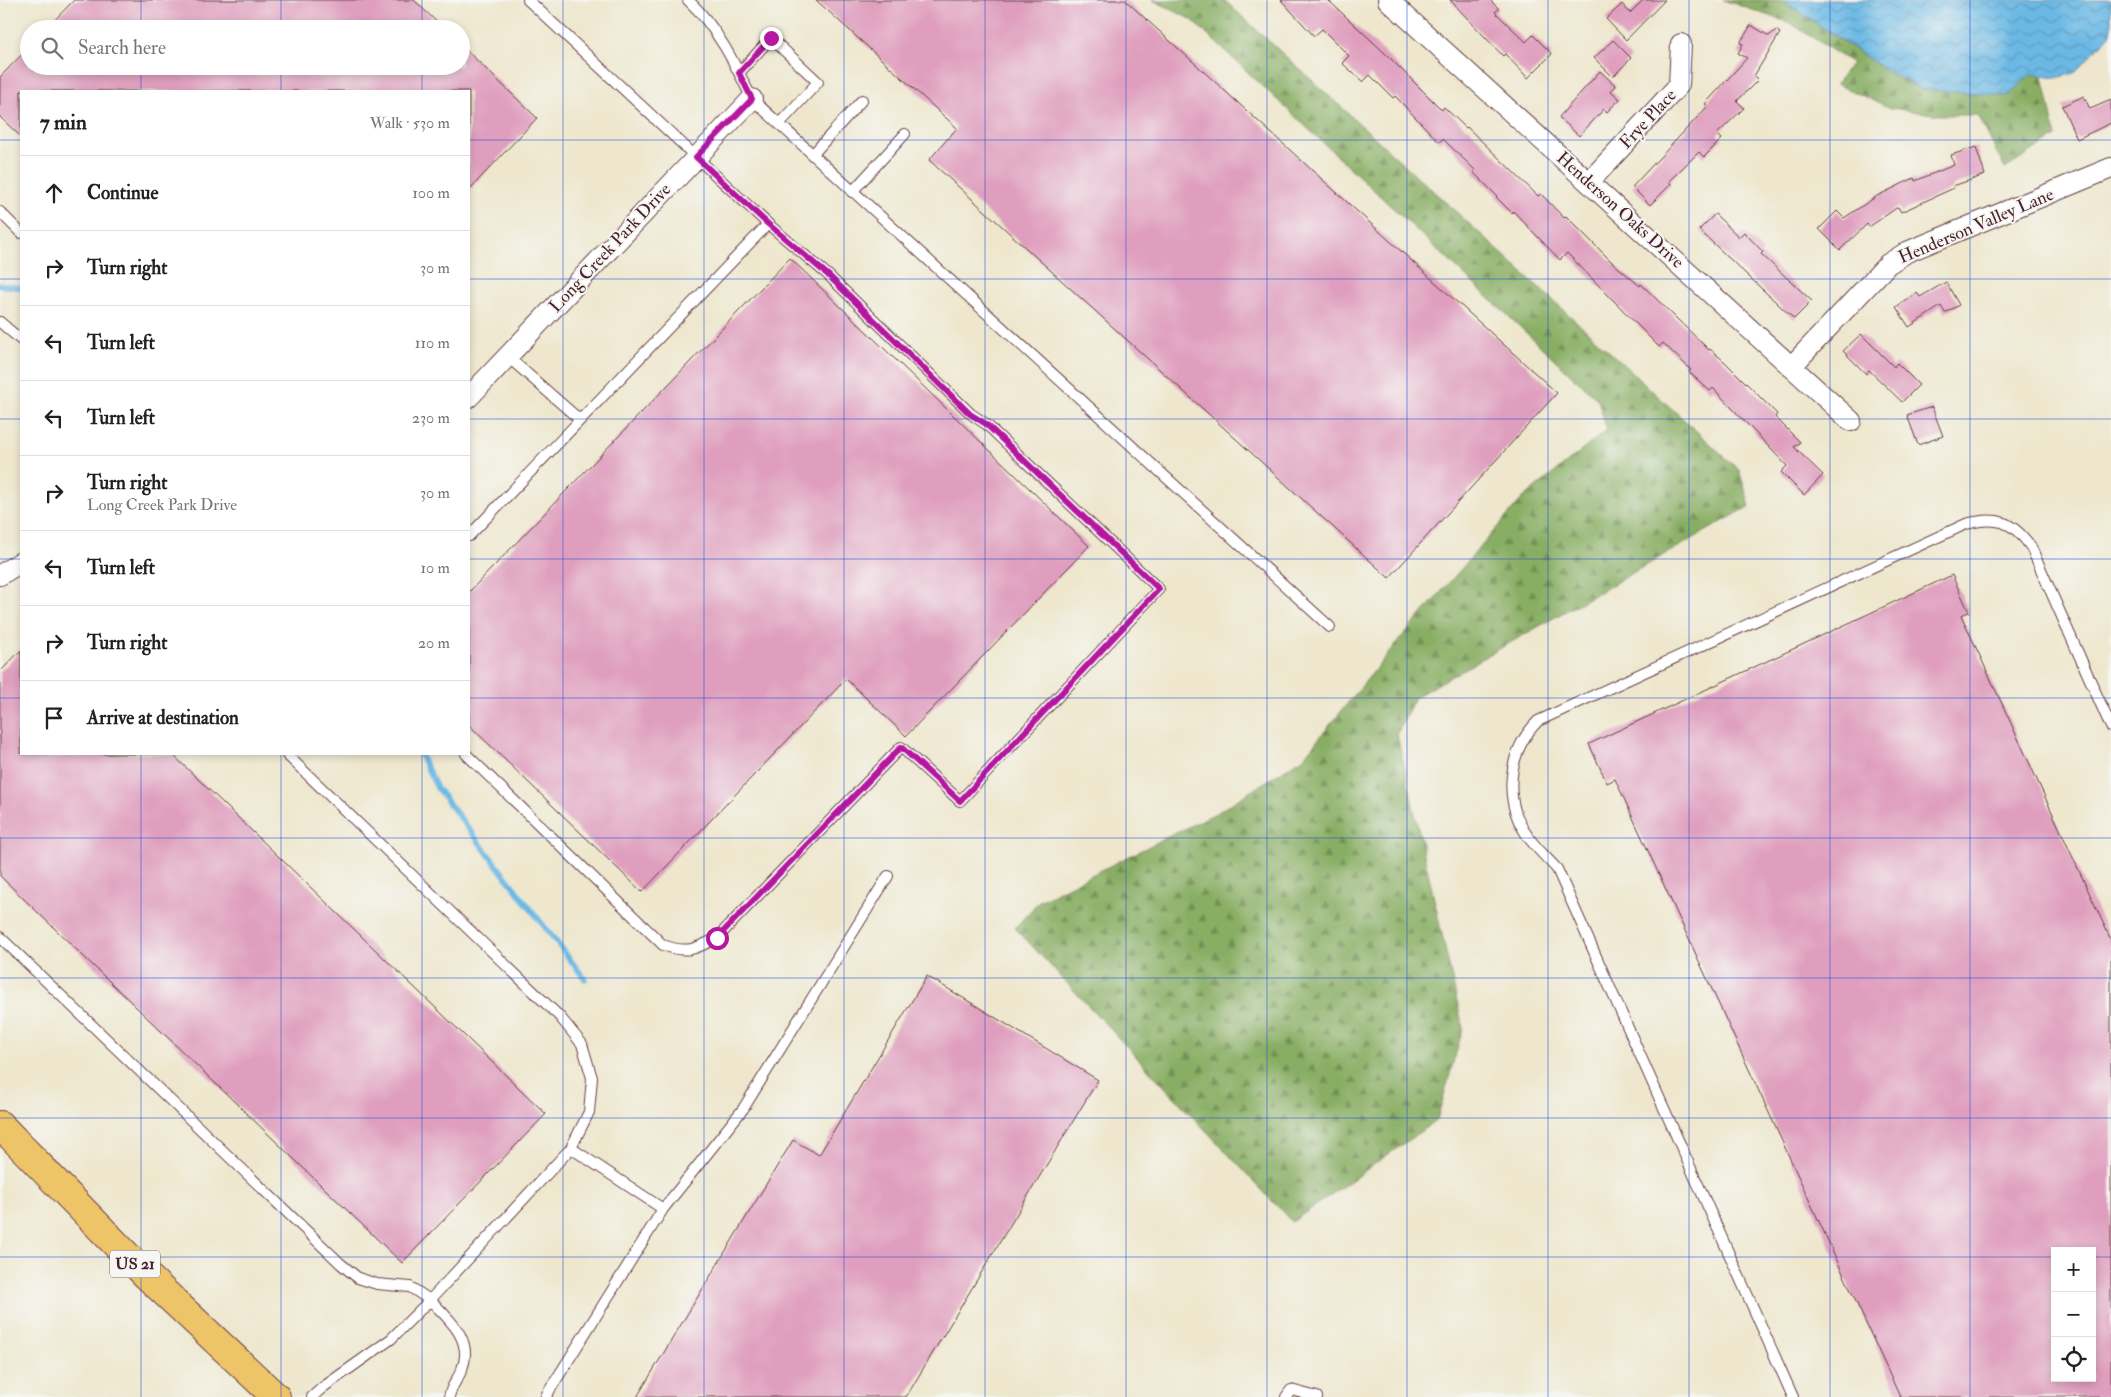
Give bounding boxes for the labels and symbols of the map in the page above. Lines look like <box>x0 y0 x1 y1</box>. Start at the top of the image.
route end <box>760 27 783 50</box>
street label: Frye Place <box>1614 84 1682 154</box>
street label: Henderson Oaks Drive <box>1551 147 1689 274</box>
street label: Long Creek Park Drive <box>544 178 676 317</box>
street label: Henderson Valley Lane <box>1895 183 2058 269</box>
route start <box>706 927 729 950</box>
road number: US 21 <box>110 1250 160 1278</box>

